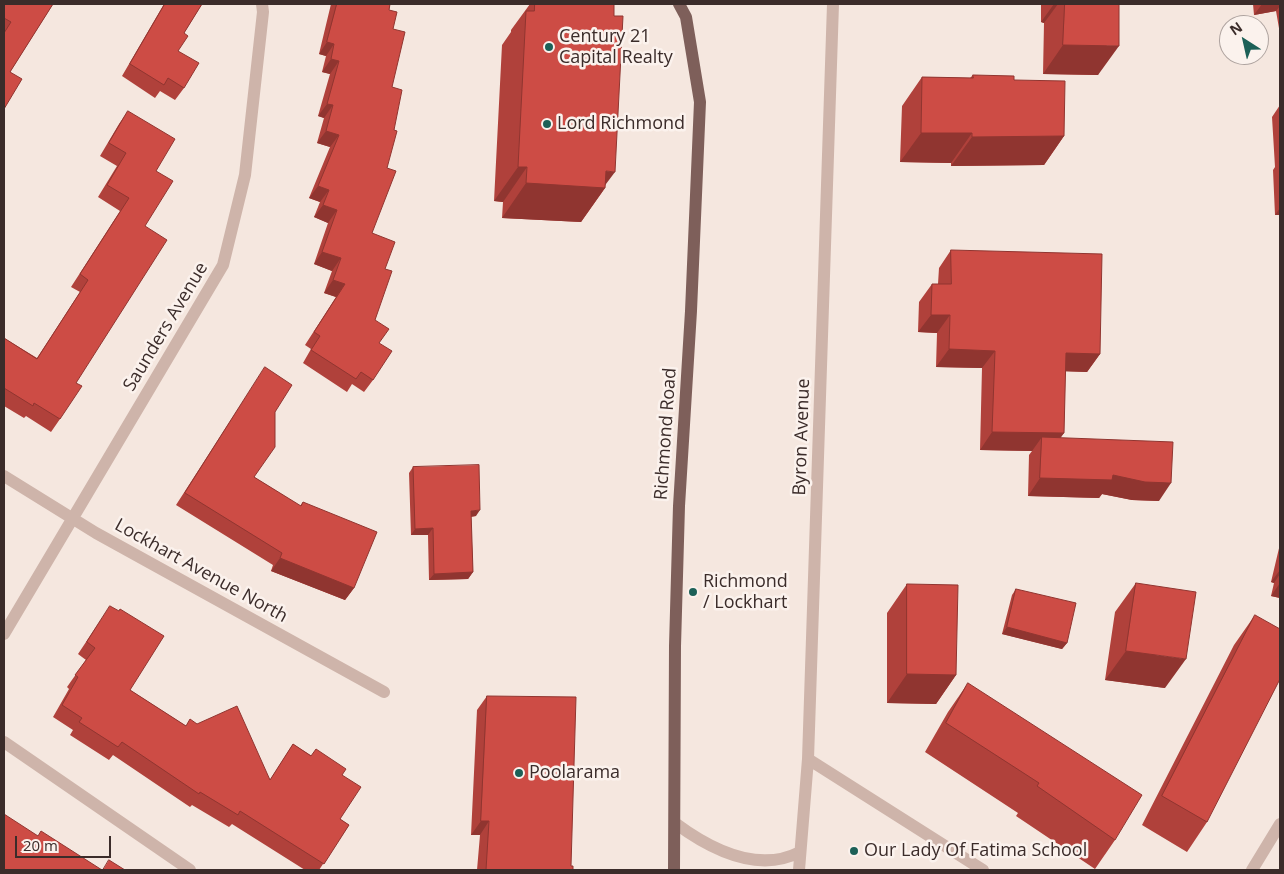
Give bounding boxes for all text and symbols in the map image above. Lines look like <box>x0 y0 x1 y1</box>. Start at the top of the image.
north arrow <box>1219 15 1269 65</box>
text: N <box>1226 17 1246 39</box>
place label: Century 21 Capital Realty <box>559 26 673 68</box>
marker: Century 21 Capital Realty <box>543 41 555 53</box>
place label: Lord Richmond <box>557 113 685 135</box>
marker: Lord Richmond <box>541 118 553 130</box>
street label: Saunders Avenue <box>119 259 213 395</box>
street label: Richmond Road <box>651 367 681 501</box>
street label: Byron Avenue <box>789 378 815 496</box>
street label: Lockhart Avenue North <box>111 514 291 628</box>
place label: Richmond / Lockhart <box>703 571 788 614</box>
marker: Richmond / Lockhart <box>687 586 699 598</box>
place label: Poolarama <box>529 762 620 784</box>
marker: Poolarama <box>513 767 525 779</box>
scale bar <box>18 826 114 858</box>
text: 20 m <box>23 835 58 855</box>
place label: Our Lady Of Fatima School <box>864 840 1087 862</box>
marker: Our Lady Of Fatima School <box>848 845 860 857</box>

